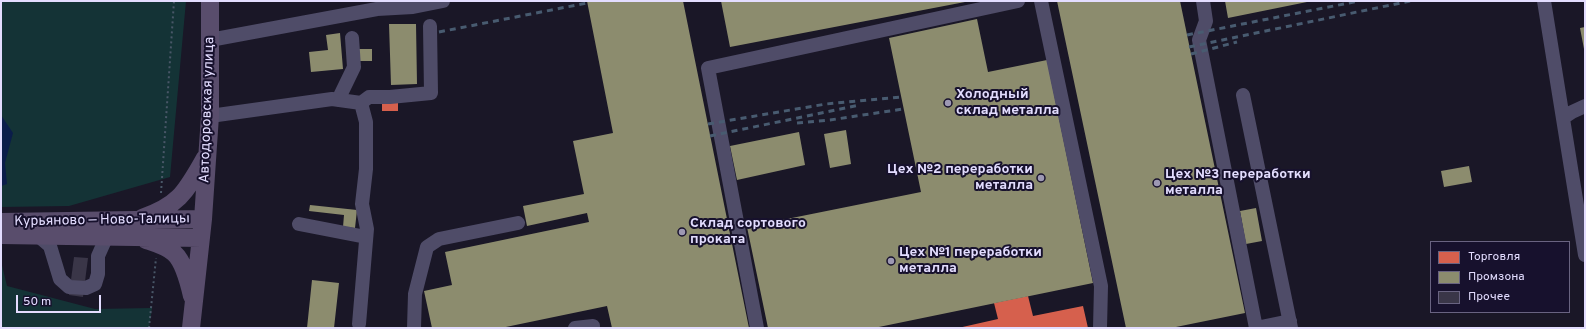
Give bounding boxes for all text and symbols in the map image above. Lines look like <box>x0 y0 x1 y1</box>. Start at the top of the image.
street label: Автодоровская улица <box>197 37 219 183</box>
place label: Холодный склад металла <box>956 87 1059 120</box>
marker: Холодный склад металла <box>943 98 953 108</box>
place label: Цех №2 переработки металла <box>887 162 1033 194</box>
place label: Цех №3 переработки металла <box>1165 167 1311 200</box>
marker: Цех №2 переработки металла <box>1036 173 1046 183</box>
marker: Цех №3 переработки металла <box>1152 178 1162 188</box>
street label: Курьяново — Ново-Талицы <box>14 211 190 231</box>
place label: Склад сортового проката <box>690 216 806 248</box>
marker: Склад сортового проката <box>677 227 687 237</box>
legend <box>1430 241 1570 313</box>
place label: Цех №1 переработки металла <box>899 245 1042 278</box>
text: Торговля <box>1468 249 1520 265</box>
marker: Цех №1 переработки металла <box>886 256 896 266</box>
text: Промзона <box>1468 269 1525 285</box>
scale bar <box>18 287 103 313</box>
text: Прочее <box>1468 289 1510 305</box>
text: 50 m <box>23 294 51 310</box>

